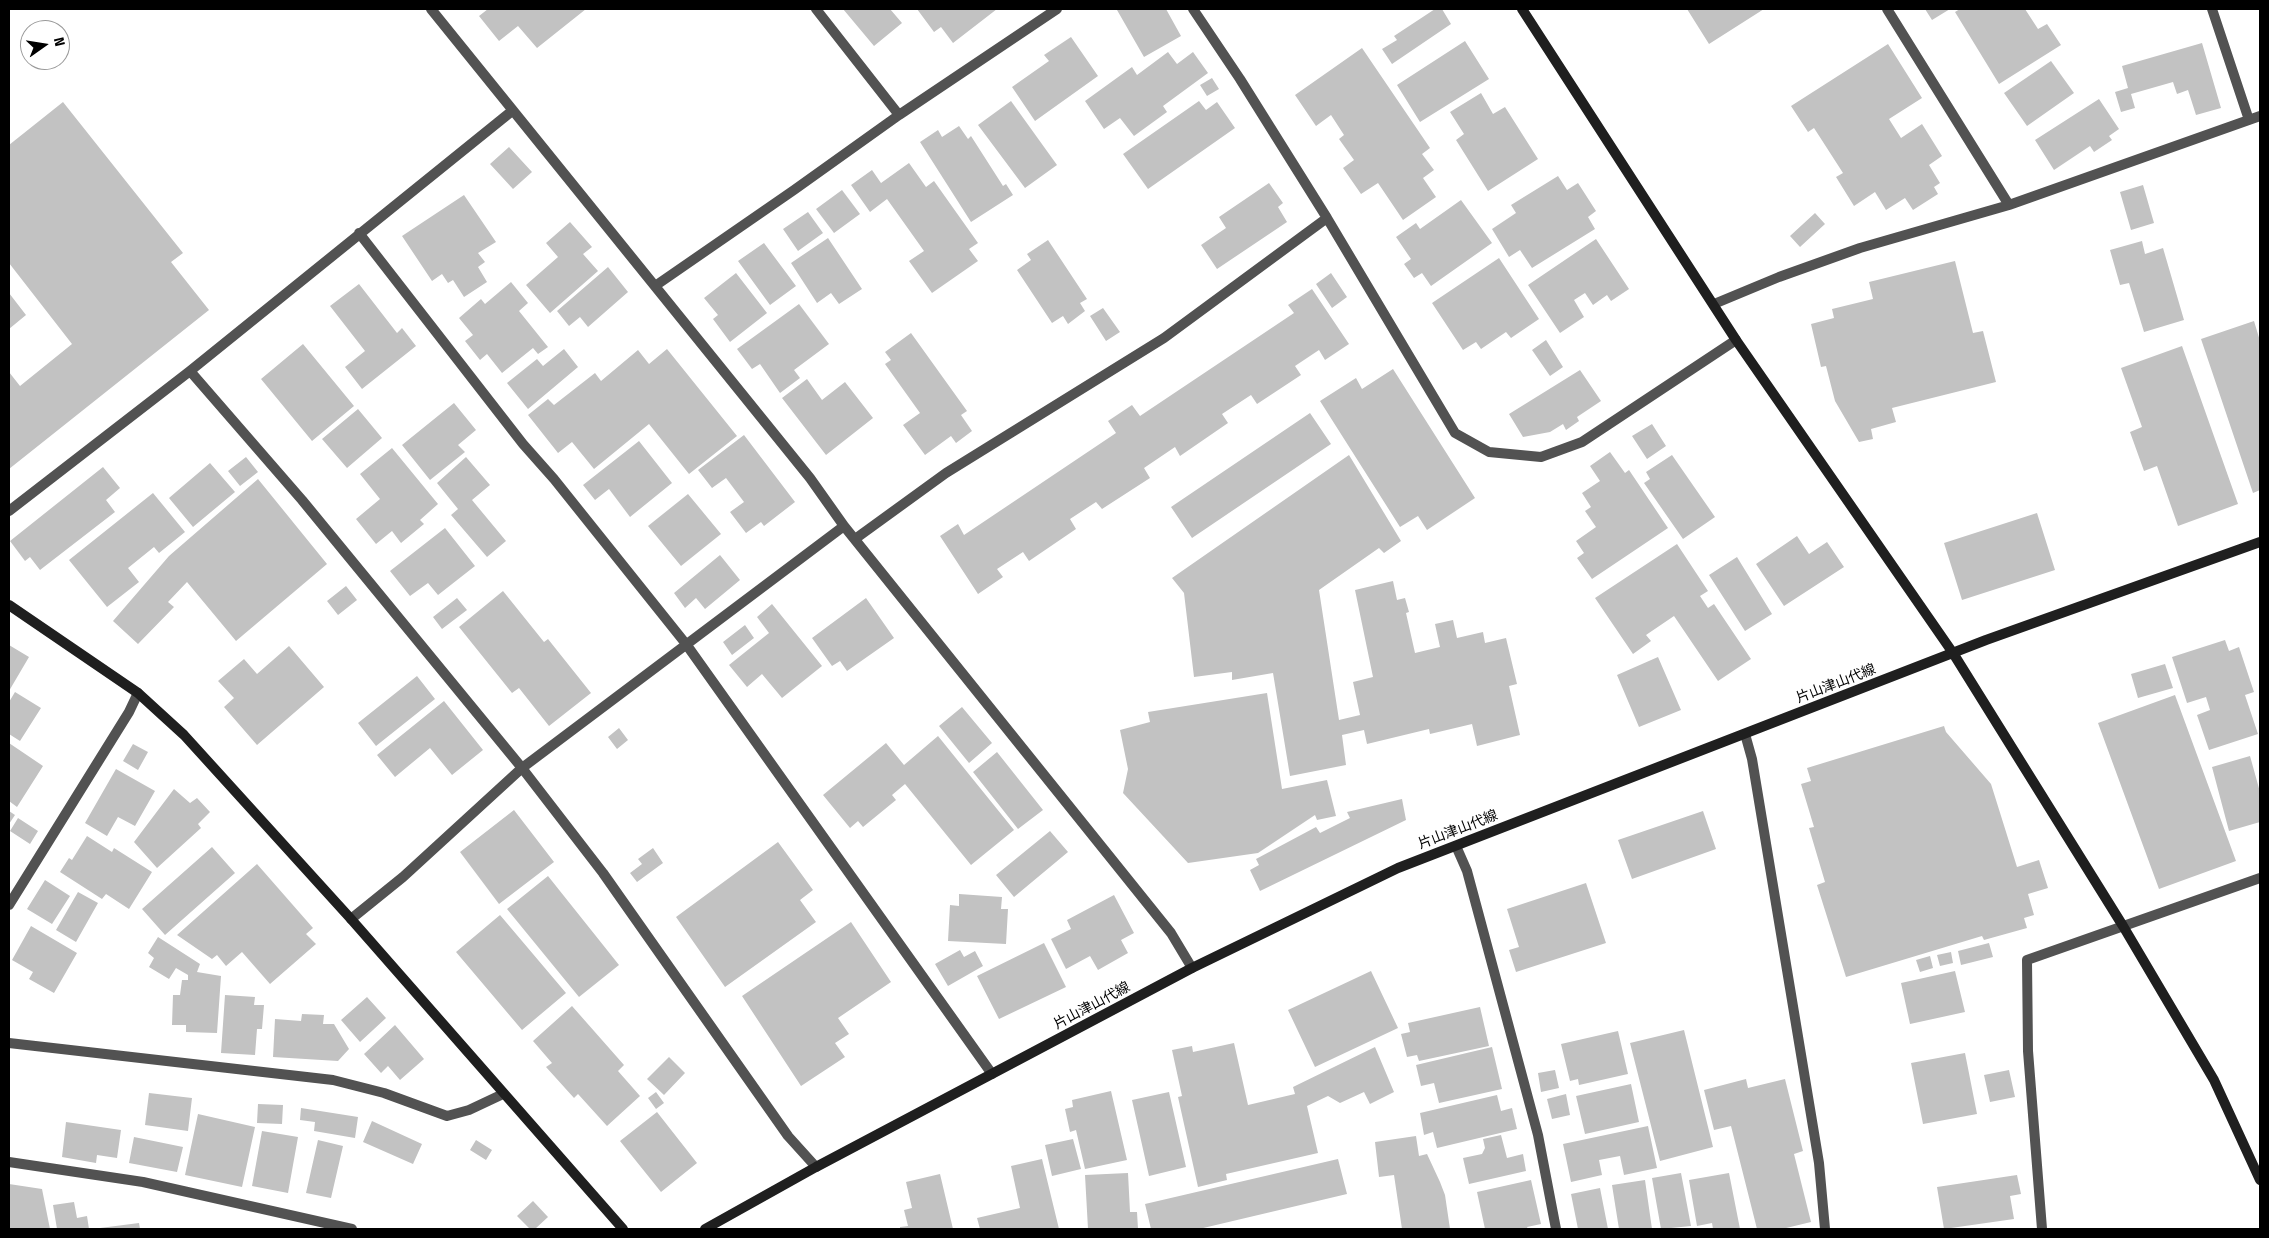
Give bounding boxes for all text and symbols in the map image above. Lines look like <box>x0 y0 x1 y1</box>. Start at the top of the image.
north arrow <box>20 20 70 70</box>
text: N <box>50 36 68 48</box>
street label: 片山津山代線 <box>1794 661 1878 707</box>
street label: 片山津山代線 <box>1416 807 1500 853</box>
street label: 片山津山代線 <box>1051 979 1133 1033</box>

